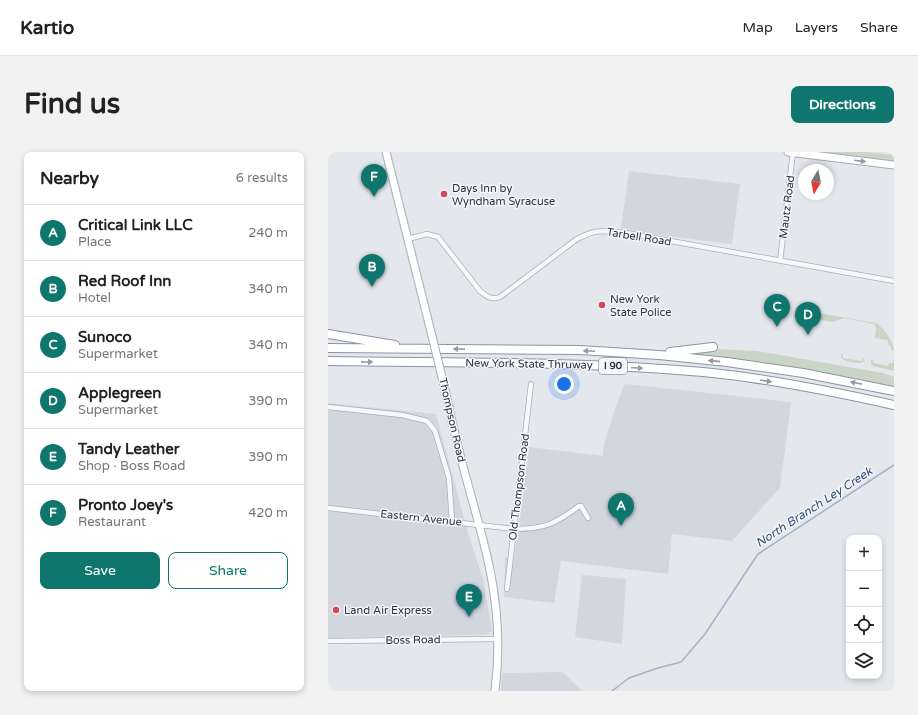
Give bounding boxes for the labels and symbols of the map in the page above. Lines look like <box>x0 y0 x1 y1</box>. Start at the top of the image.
one-way arrow <box>854 157 866 164</box>
pin: F <box>361 164 387 197</box>
north arrow <box>798 164 834 200</box>
street label: Mautz Road <box>777 175 797 239</box>
place label: Days Inn by Wyndham Syracuse <box>452 182 555 208</box>
marker: Days Inn by Wyndham Syracuse <box>439 189 449 199</box>
street label: Tarbell Road <box>606 225 672 249</box>
pin: B <box>359 254 385 287</box>
place label: New York State Police <box>610 293 671 319</box>
pin: C <box>764 294 790 327</box>
marker: New York State Police <box>597 300 607 310</box>
pin: D <box>795 302 821 335</box>
one-way arrow <box>452 346 465 352</box>
one-way arrow <box>582 348 595 354</box>
street label: New York State Thruway <box>465 356 593 372</box>
one-way arrow <box>708 357 720 364</box>
road number: I 90 <box>599 358 627 374</box>
one-way arrow <box>361 359 374 365</box>
one-way arrow <box>631 364 643 371</box>
your location <box>554 374 574 394</box>
street label: Thompson Road <box>436 377 468 464</box>
one-way arrow <box>760 378 772 384</box>
one-way arrow <box>850 380 862 386</box>
street label: Old Thompson Road <box>506 433 532 541</box>
water label: North Branch Ley Creek <box>753 463 876 550</box>
pin: A <box>608 493 634 526</box>
street label: Eastern Avenue <box>380 507 462 529</box>
pin: E <box>456 584 482 617</box>
place label: Land Air Express <box>344 604 432 617</box>
marker: Land Air Express <box>331 605 341 615</box>
street label: Boss Road <box>385 633 441 647</box>

